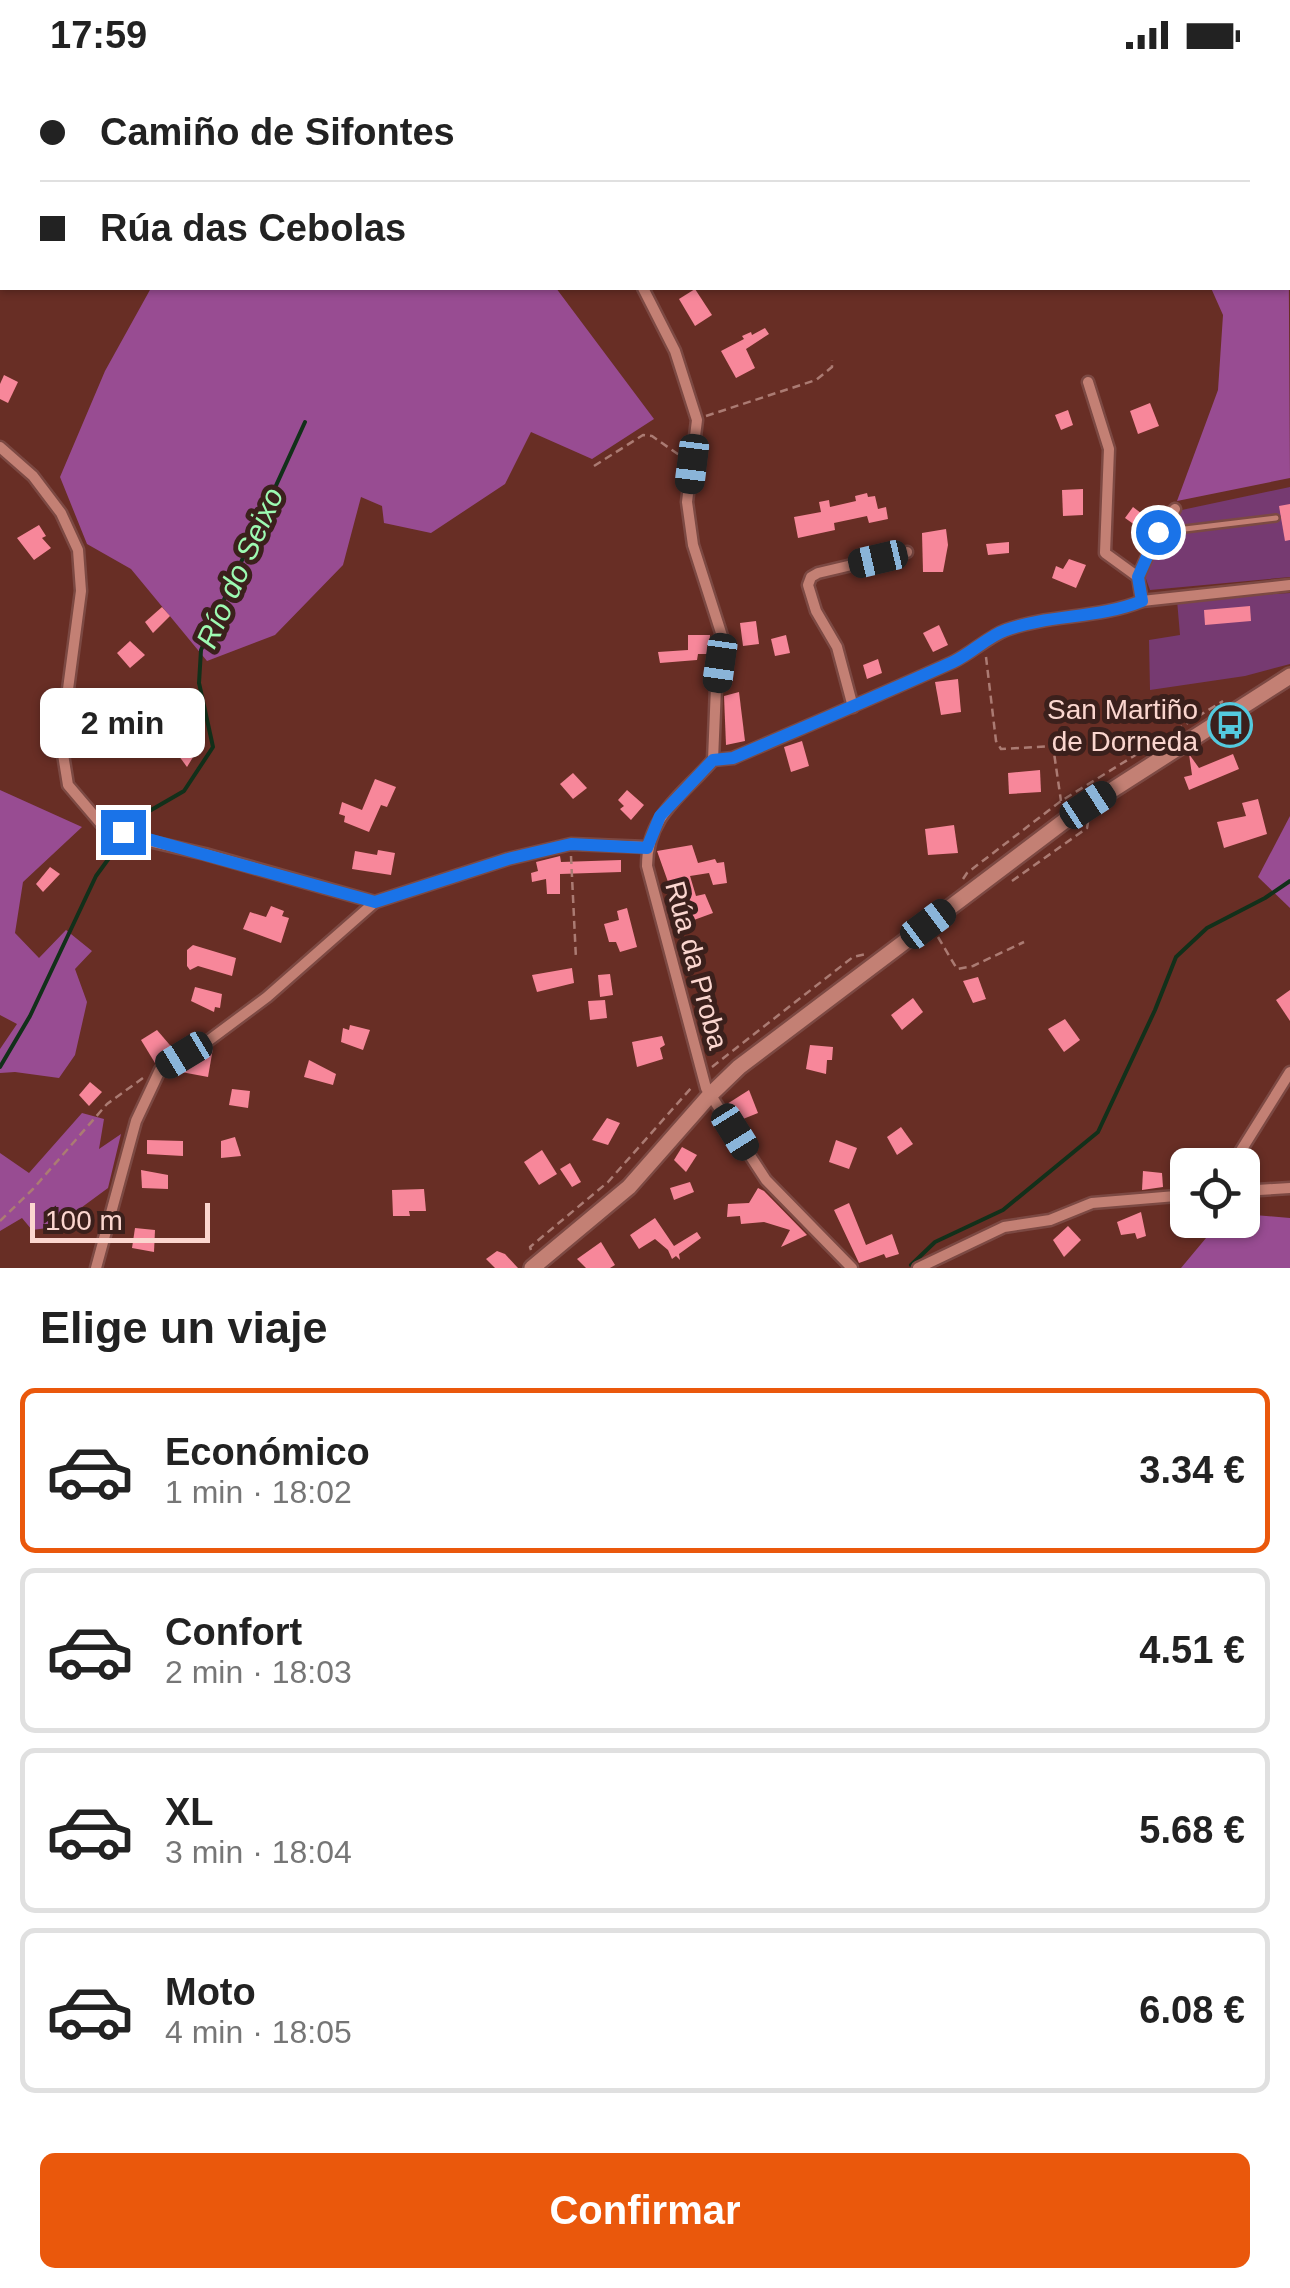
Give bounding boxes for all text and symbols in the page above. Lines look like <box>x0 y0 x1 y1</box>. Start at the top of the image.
text: 17:59 <box>50 14 147 56</box>
text: Camiño de Sifontes <box>100 111 455 153</box>
text: Rúa das Cebolas <box>100 207 406 249</box>
car <box>673 432 711 496</box>
water label: Río do Seixo <box>190 483 290 653</box>
route start <box>1136 510 1181 555</box>
car <box>845 538 911 580</box>
car <box>701 631 739 695</box>
callout: 2 min <box>41 687 206 757</box>
place label: San Martiño de Dorneda <box>1047 694 1198 757</box>
bus stop icon: San Martiño de Dorneda <box>1207 702 1253 748</box>
text: 2 min <box>81 705 164 741</box>
car <box>1055 776 1121 834</box>
route end <box>101 810 146 855</box>
street label: Rúa da Proba <box>659 878 734 1053</box>
car <box>895 894 961 954</box>
car <box>151 1027 217 1083</box>
car <box>706 1099 764 1165</box>
map controls <box>1170 1148 1260 1238</box>
button: locate <box>1170 1148 1260 1238</box>
scale bar <box>30 1198 210 1242</box>
text: 100 m <box>45 1205 123 1236</box>
text: Elige un viaje <box>40 1302 328 1353</box>
icon: car <box>45 1426 135 1516</box>
text: Económico <box>165 1431 370 1473</box>
text: 3.34 € <box>1139 1449 1245 1491</box>
text: 1 min · 18:02 <box>165 1474 352 1510</box>
icon: car <box>45 1606 135 1696</box>
text: Confort <box>165 1611 302 1653</box>
text: 4.51 € <box>1139 1629 1245 1671</box>
text: 2 min · 18:03 <box>165 1654 352 1690</box>
icon: car <box>45 1786 135 1876</box>
text: XL <box>165 1791 214 1833</box>
text: 5.68 € <box>1139 1809 1245 1851</box>
text: 3 min · 18:04 <box>165 1834 352 1870</box>
icon: car <box>45 1966 135 2056</box>
text: Moto <box>165 1971 256 2013</box>
text: 6.08 € <box>1139 1989 1245 2031</box>
text: 4 min · 18:05 <box>165 2014 352 2050</box>
button: Confirmar <box>40 2153 1250 2268</box>

